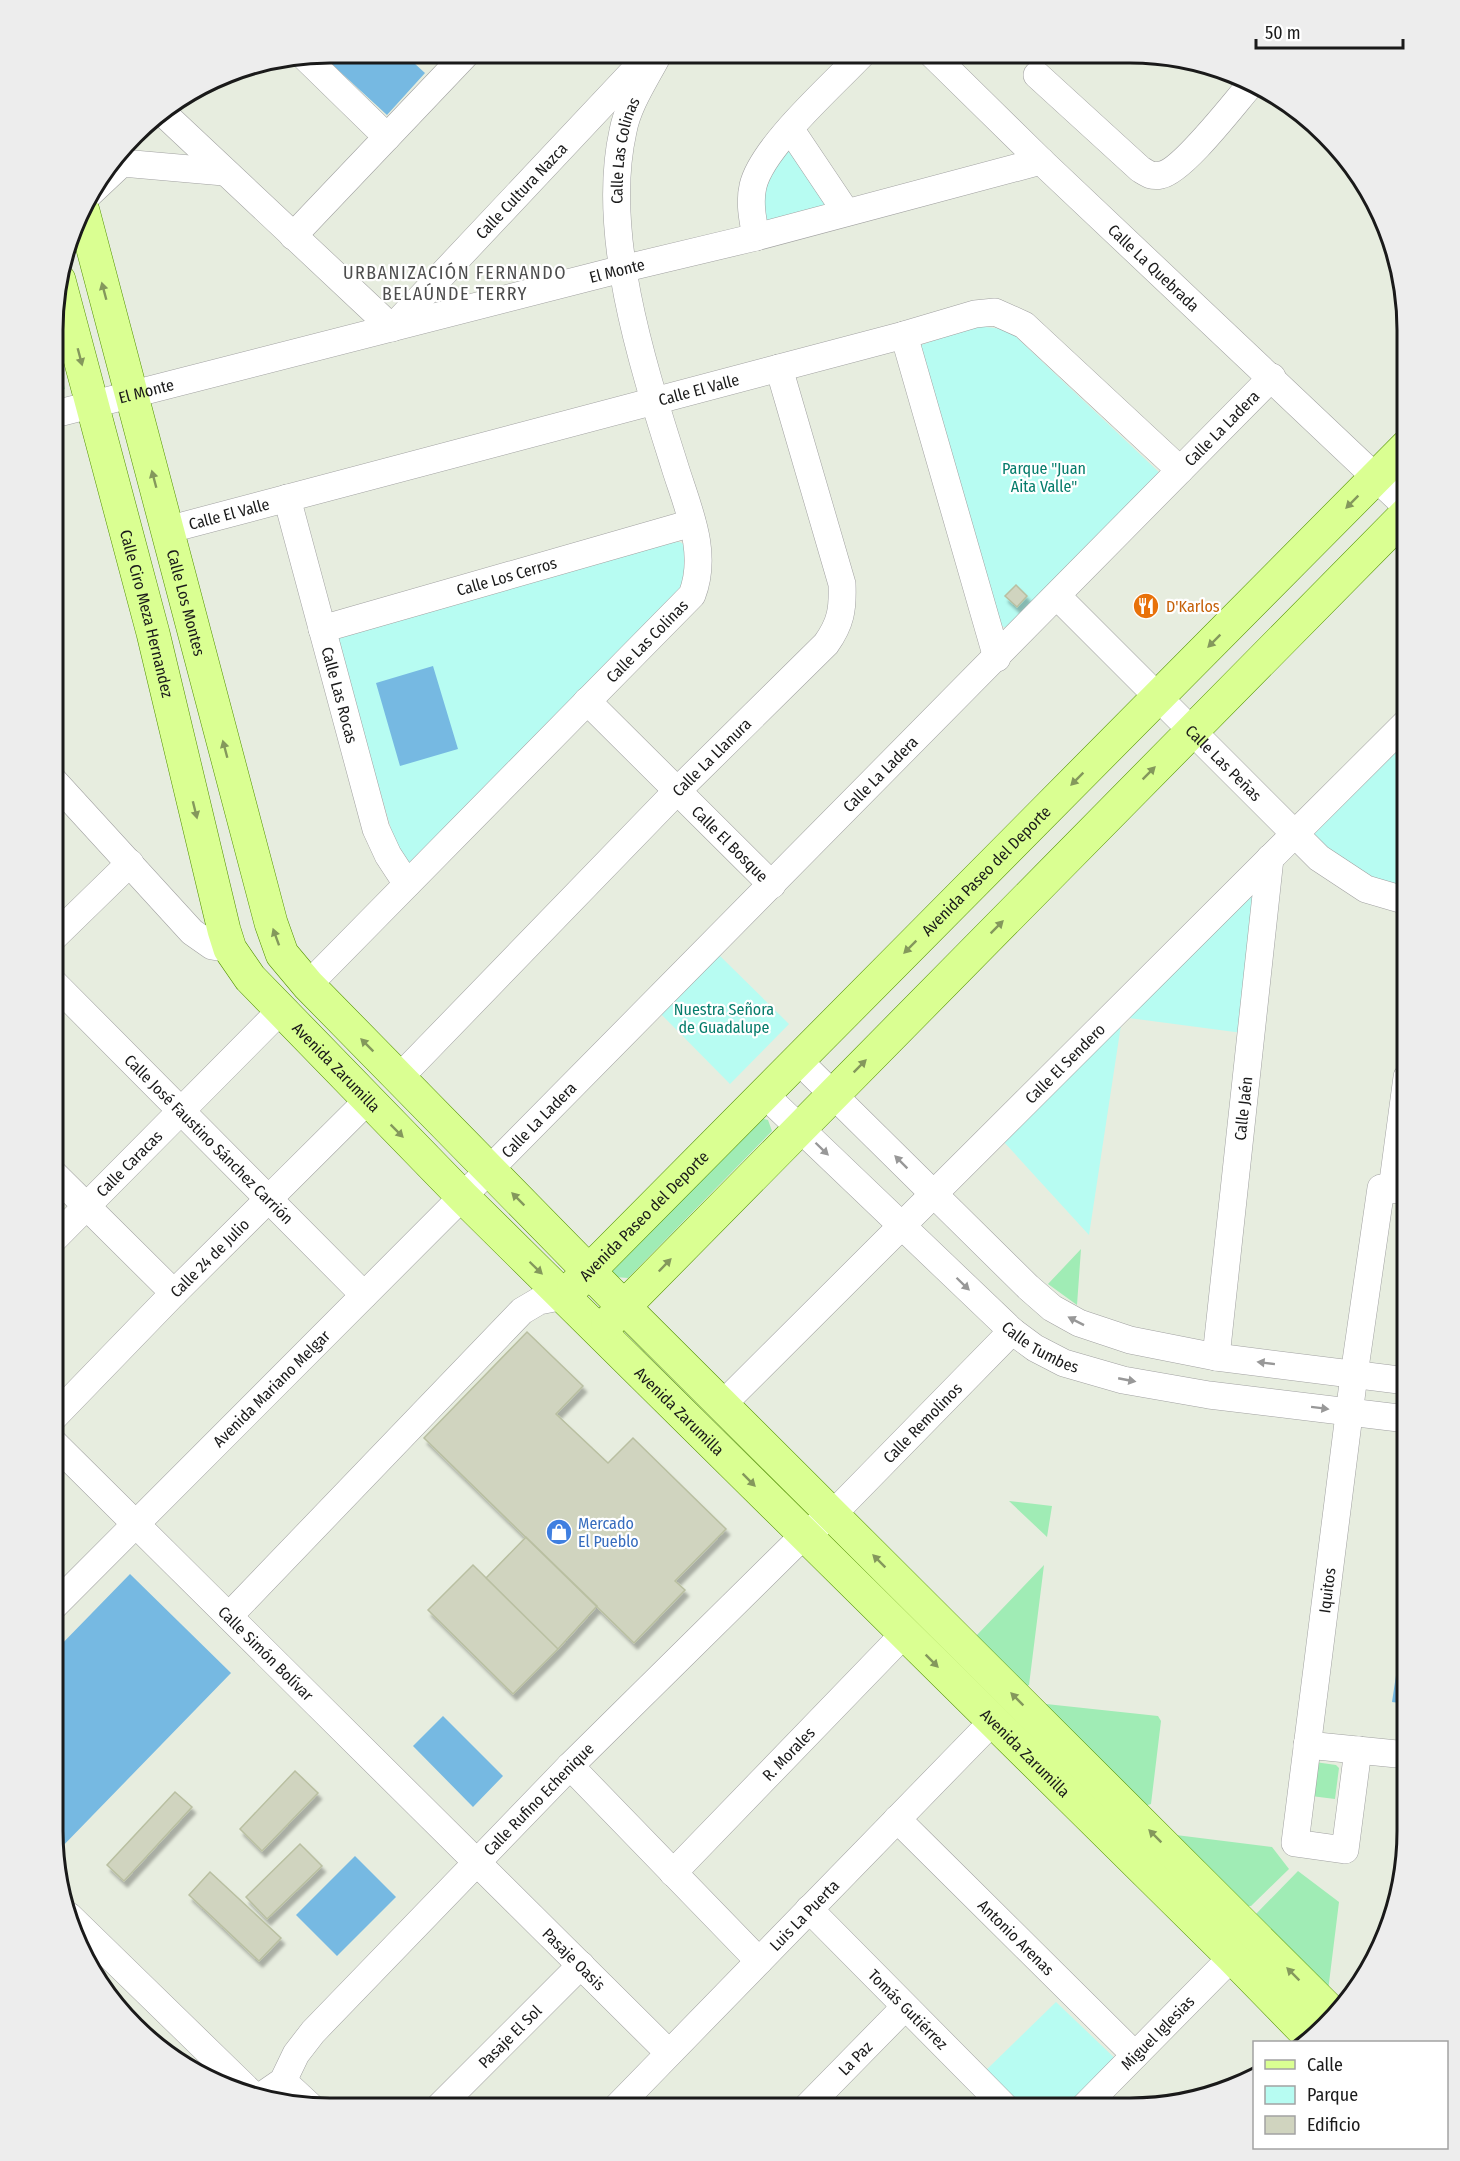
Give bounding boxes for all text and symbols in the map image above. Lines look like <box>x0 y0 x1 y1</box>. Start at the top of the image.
scale bar <box>1256 12 1403 50</box>
text: 50 m <box>1265 22 1301 44</box>
street label: Calle Las Colinas <box>607 94 644 204</box>
street label: Calle Cultura Nazca <box>472 139 571 243</box>
street label: Calle La Quebrada <box>1104 220 1203 316</box>
street label: El Monte <box>587 255 647 287</box>
district label: URBANIZACIÓN FERNANDO BELAÚNDE TERRY <box>343 262 567 305</box>
one-way arrow <box>99 282 108 300</box>
one-way arrow <box>76 348 85 366</box>
street label: Calle El Valle <box>656 370 741 410</box>
street label: El Monte <box>116 375 176 407</box>
street label: Calle La Ladera <box>1181 387 1263 470</box>
park label: Parque "Juan Aita Valle" <box>1002 459 1086 496</box>
one-way arrow <box>148 470 158 489</box>
street label: Calle El Valle <box>187 494 271 534</box>
one-way arrow <box>1345 495 1359 509</box>
street label: Calle Ciro Meza Hernandez <box>116 528 177 700</box>
street label: Calle Los Montes <box>163 547 209 658</box>
street label: Calle Los Cerros <box>454 553 559 600</box>
restaurant icon: D'Karlos <box>1131 591 1161 621</box>
street label: Calle Las Colinas <box>602 596 692 687</box>
place label: D'Karlos <box>1166 597 1220 616</box>
one-way arrow <box>1208 633 1222 647</box>
street label: Calle Las Rocas <box>317 645 362 746</box>
street label: Calle La Llanura <box>669 714 755 800</box>
street label: Calle Las Peñas <box>1182 721 1266 805</box>
street label: Calle La Ladera <box>839 732 922 816</box>
one-way arrow <box>220 740 229 758</box>
one-way arrow <box>1141 767 1155 781</box>
one-way arrow <box>1070 772 1084 786</box>
one-way arrow <box>191 801 201 820</box>
street label: Calle El Bosque <box>688 802 772 886</box>
street label: Avenida Paseo del Deporte <box>918 802 1055 940</box>
one-way arrow <box>990 919 1004 934</box>
one-way arrow <box>270 928 280 946</box>
one-way arrow <box>903 940 917 955</box>
park label: Nuestra Señora de Guadalupe <box>674 1000 774 1037</box>
street label: Avenida Zarumilla <box>288 1019 384 1116</box>
street label: Calle El Sendero <box>1021 1020 1109 1108</box>
one-way arrow <box>360 1038 374 1052</box>
street label: Calle José Faustino Sánchez Carrión <box>120 1051 297 1228</box>
one-way arrow <box>852 1059 866 1073</box>
street label: Calle Jaén <box>1230 1076 1256 1141</box>
street label: Calle La Ladera <box>498 1078 581 1162</box>
one-way arrow <box>390 1124 405 1138</box>
street label: Calle Caracas <box>92 1126 166 1201</box>
one-way arrow <box>814 1142 829 1156</box>
street label: Avenida Paseo del Deporte <box>576 1147 713 1285</box>
one-way arrow <box>895 1156 909 1170</box>
one-way arrow <box>511 1192 525 1207</box>
street label: Calle 24 de Julio <box>166 1215 253 1301</box>
one-way arrow <box>657 1258 671 1272</box>
one-way arrow <box>528 1261 543 1275</box>
one-way arrow <box>955 1276 969 1290</box>
one-way arrow <box>1068 1316 1085 1326</box>
street label: Calle Tumbes <box>998 1317 1081 1377</box>
street label: Avenida Mariano Melgar <box>209 1326 334 1451</box>
one-way arrow <box>1256 1358 1275 1368</box>
street label: Avenida Zarumilla <box>631 1363 728 1460</box>
one-way arrow <box>1118 1376 1137 1385</box>
street label: Calle Remolinos <box>879 1379 966 1467</box>
one-way arrow <box>1311 1403 1330 1413</box>
one-way arrow <box>741 1472 755 1486</box>
place label: Mercado El Pueblo <box>578 1514 639 1551</box>
shop icon: Mercado El Pueblo <box>544 1517 574 1547</box>
one-way arrow <box>871 1554 886 1568</box>
street label: Iquitos <box>1315 1566 1340 1614</box>
street label: Calle Simón Bolívar <box>214 1602 318 1705</box>
one-way arrow <box>925 1653 939 1667</box>
one-way arrow <box>1010 1692 1024 1706</box>
street label: Avenida Zarumilla <box>976 1705 1074 1801</box>
street label: R. Morales <box>758 1723 819 1785</box>
street label: Calle Rufino Echenique <box>480 1739 598 1860</box>
one-way arrow <box>1148 1830 1162 1844</box>
street label: Luis La Puerta <box>766 1876 843 1955</box>
street label: Antonio Arenas <box>974 1896 1058 1980</box>
street label: Pasaje Oasis <box>538 1924 609 1995</box>
street label: Tomás Gutiérrez <box>864 1965 952 2054</box>
one-way arrow <box>1285 1967 1300 1981</box>
street label: Miguel Iglesias <box>1117 1992 1199 2074</box>
street label: Pasaje El Sol <box>475 2001 546 2072</box>
street label: La Paz <box>834 2037 876 2079</box>
legend <box>1253 2041 1448 2149</box>
text: Calle <box>1307 2054 1343 2076</box>
text: Parque <box>1307 2084 1358 2106</box>
text: Edificio <box>1307 2114 1360 2136</box>

